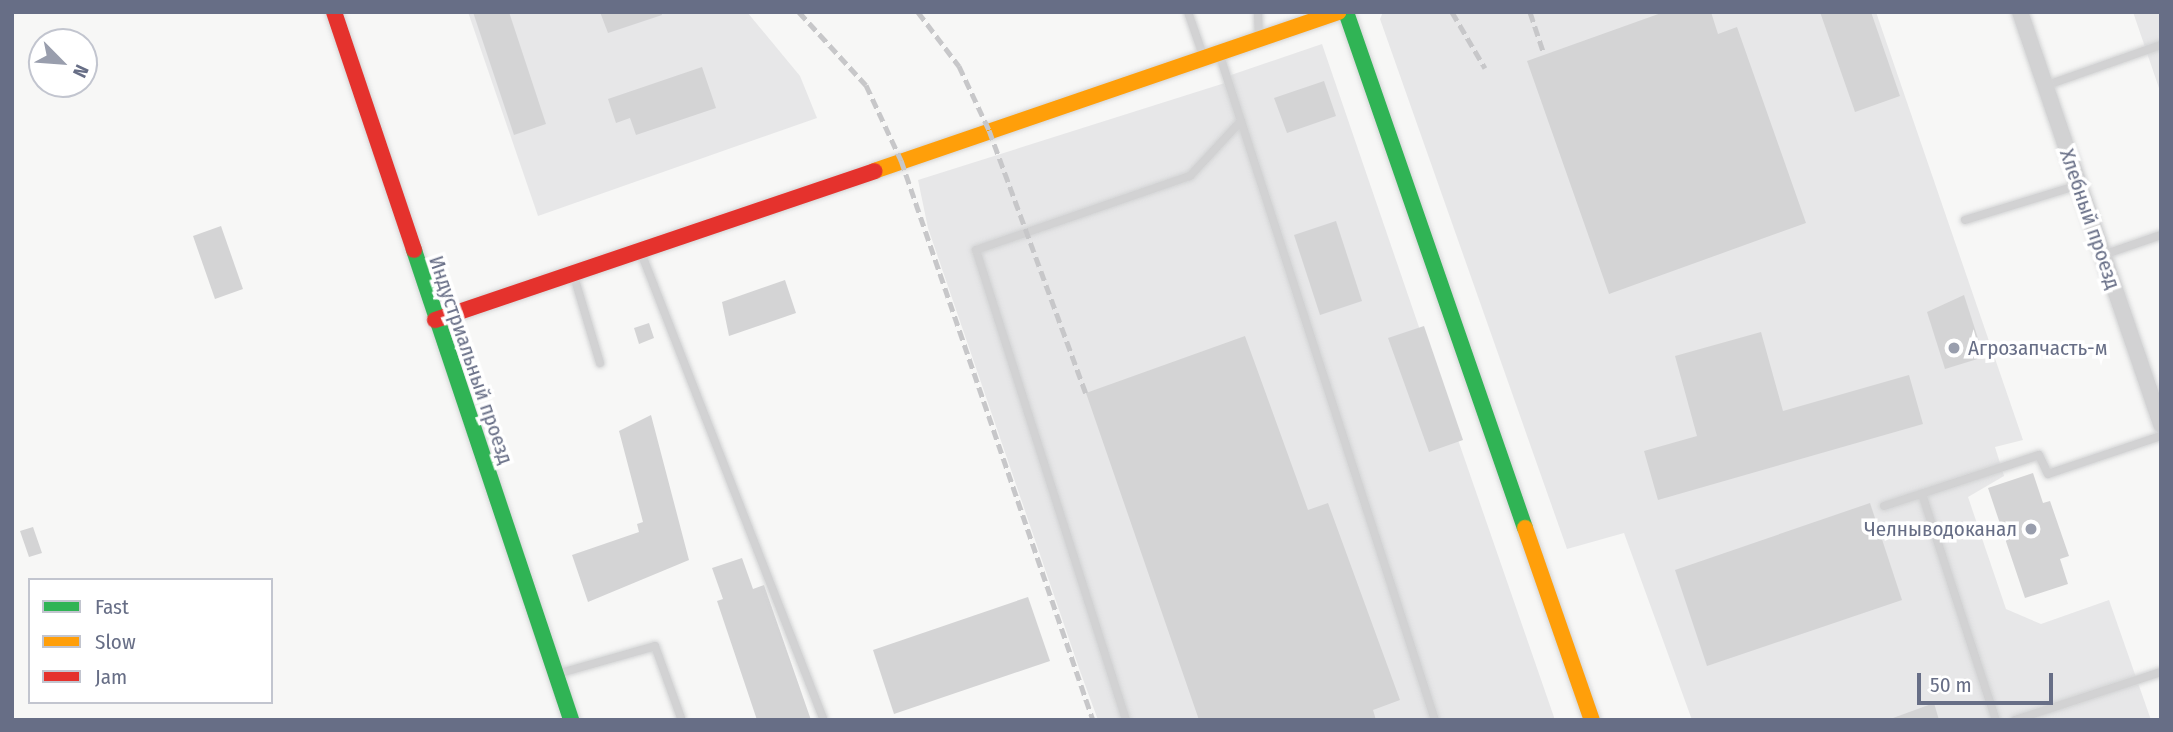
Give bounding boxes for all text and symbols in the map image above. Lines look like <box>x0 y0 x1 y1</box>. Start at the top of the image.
north arrow <box>28 28 98 98</box>
text: N <box>68 61 94 81</box>
street label: Хлебный проезд <box>2054 146 2126 292</box>
street label: Индустриальный проезд <box>423 252 519 468</box>
place label: Агрозапчасть-м <box>1968 335 2108 361</box>
marker: Агрозапчасть-м <box>1946 340 1962 356</box>
place label: Челныводоканал <box>1864 516 2017 542</box>
marker: Челныводоканал <box>2023 521 2039 537</box>
legend <box>28 578 273 704</box>
text: Fast <box>95 594 129 620</box>
text: Slow <box>95 629 136 655</box>
scale bar <box>1921 658 2058 702</box>
text: Jam <box>95 664 127 690</box>
text: 50 m <box>1930 672 1972 698</box>

